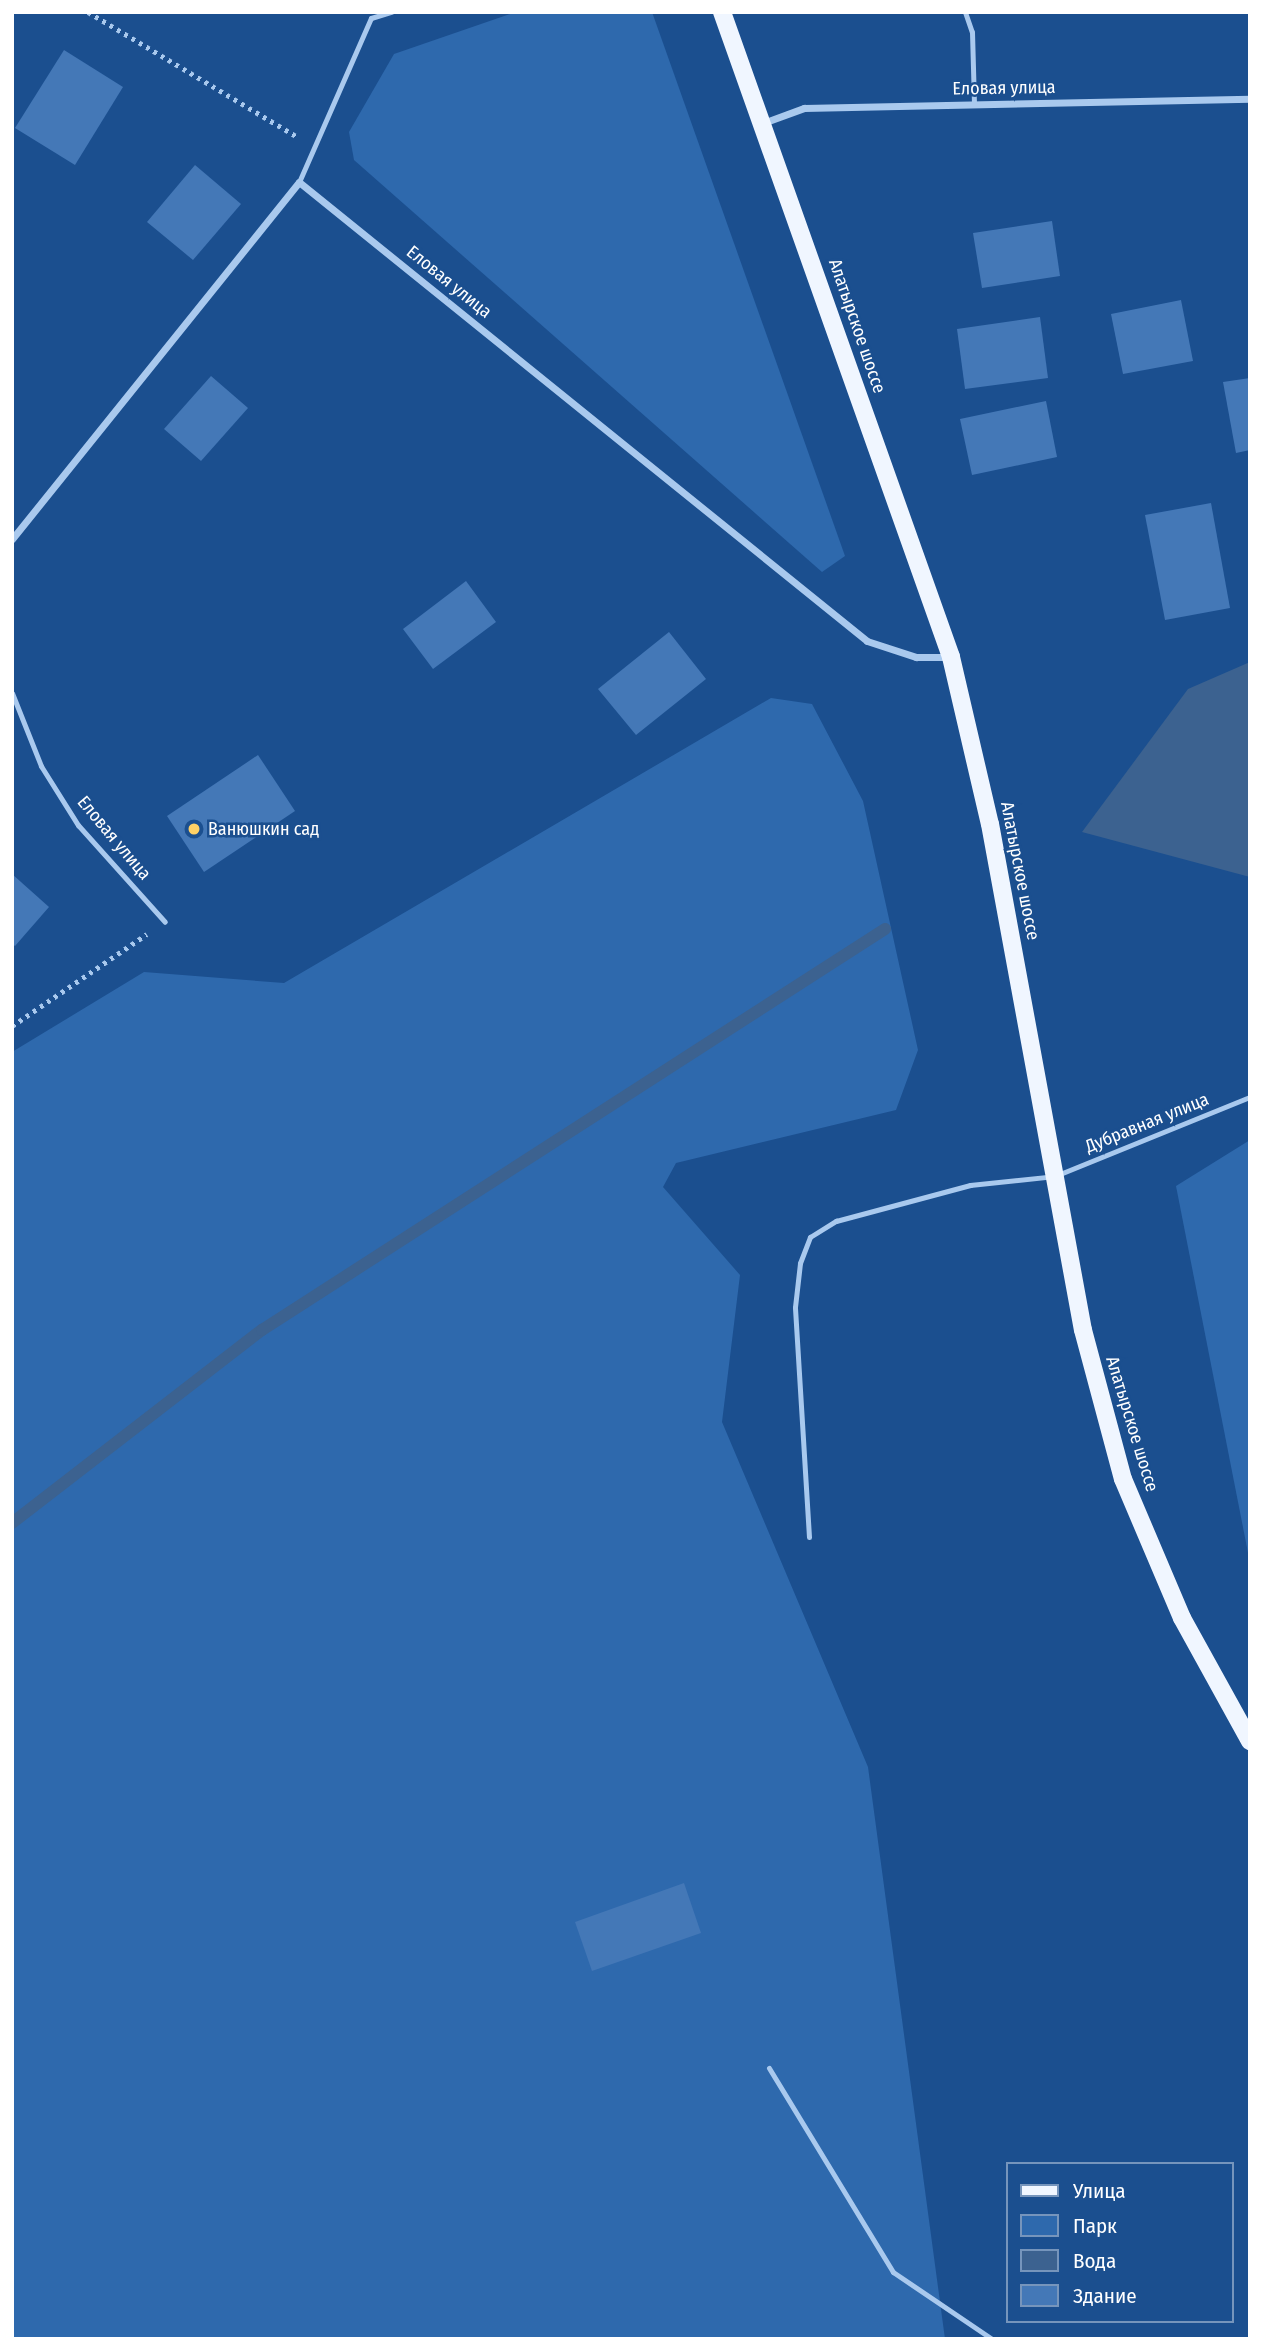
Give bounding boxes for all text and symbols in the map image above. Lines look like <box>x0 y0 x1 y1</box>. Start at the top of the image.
street label: Еловая улица <box>952 76 1056 100</box>
street label: Еловая улица <box>402 241 496 323</box>
street label: Алатырское шоссе <box>824 256 890 396</box>
street label: Еловая улица <box>73 792 155 884</box>
street label: Алатырское шоссе <box>996 800 1044 942</box>
place label: Ванюшкин сад <box>208 818 319 840</box>
marker: Ванюшкин сад <box>186 821 202 837</box>
street label: Дубравная улица <box>1082 1088 1212 1158</box>
street label: Алатырское шоссе <box>1101 1354 1163 1494</box>
legend <box>1006 2162 1234 2323</box>
text: Улица <box>1073 2178 1126 2204</box>
text: Парк <box>1073 2213 1117 2239</box>
text: Вода <box>1073 2248 1116 2274</box>
text: Здание <box>1073 2283 1137 2309</box>

